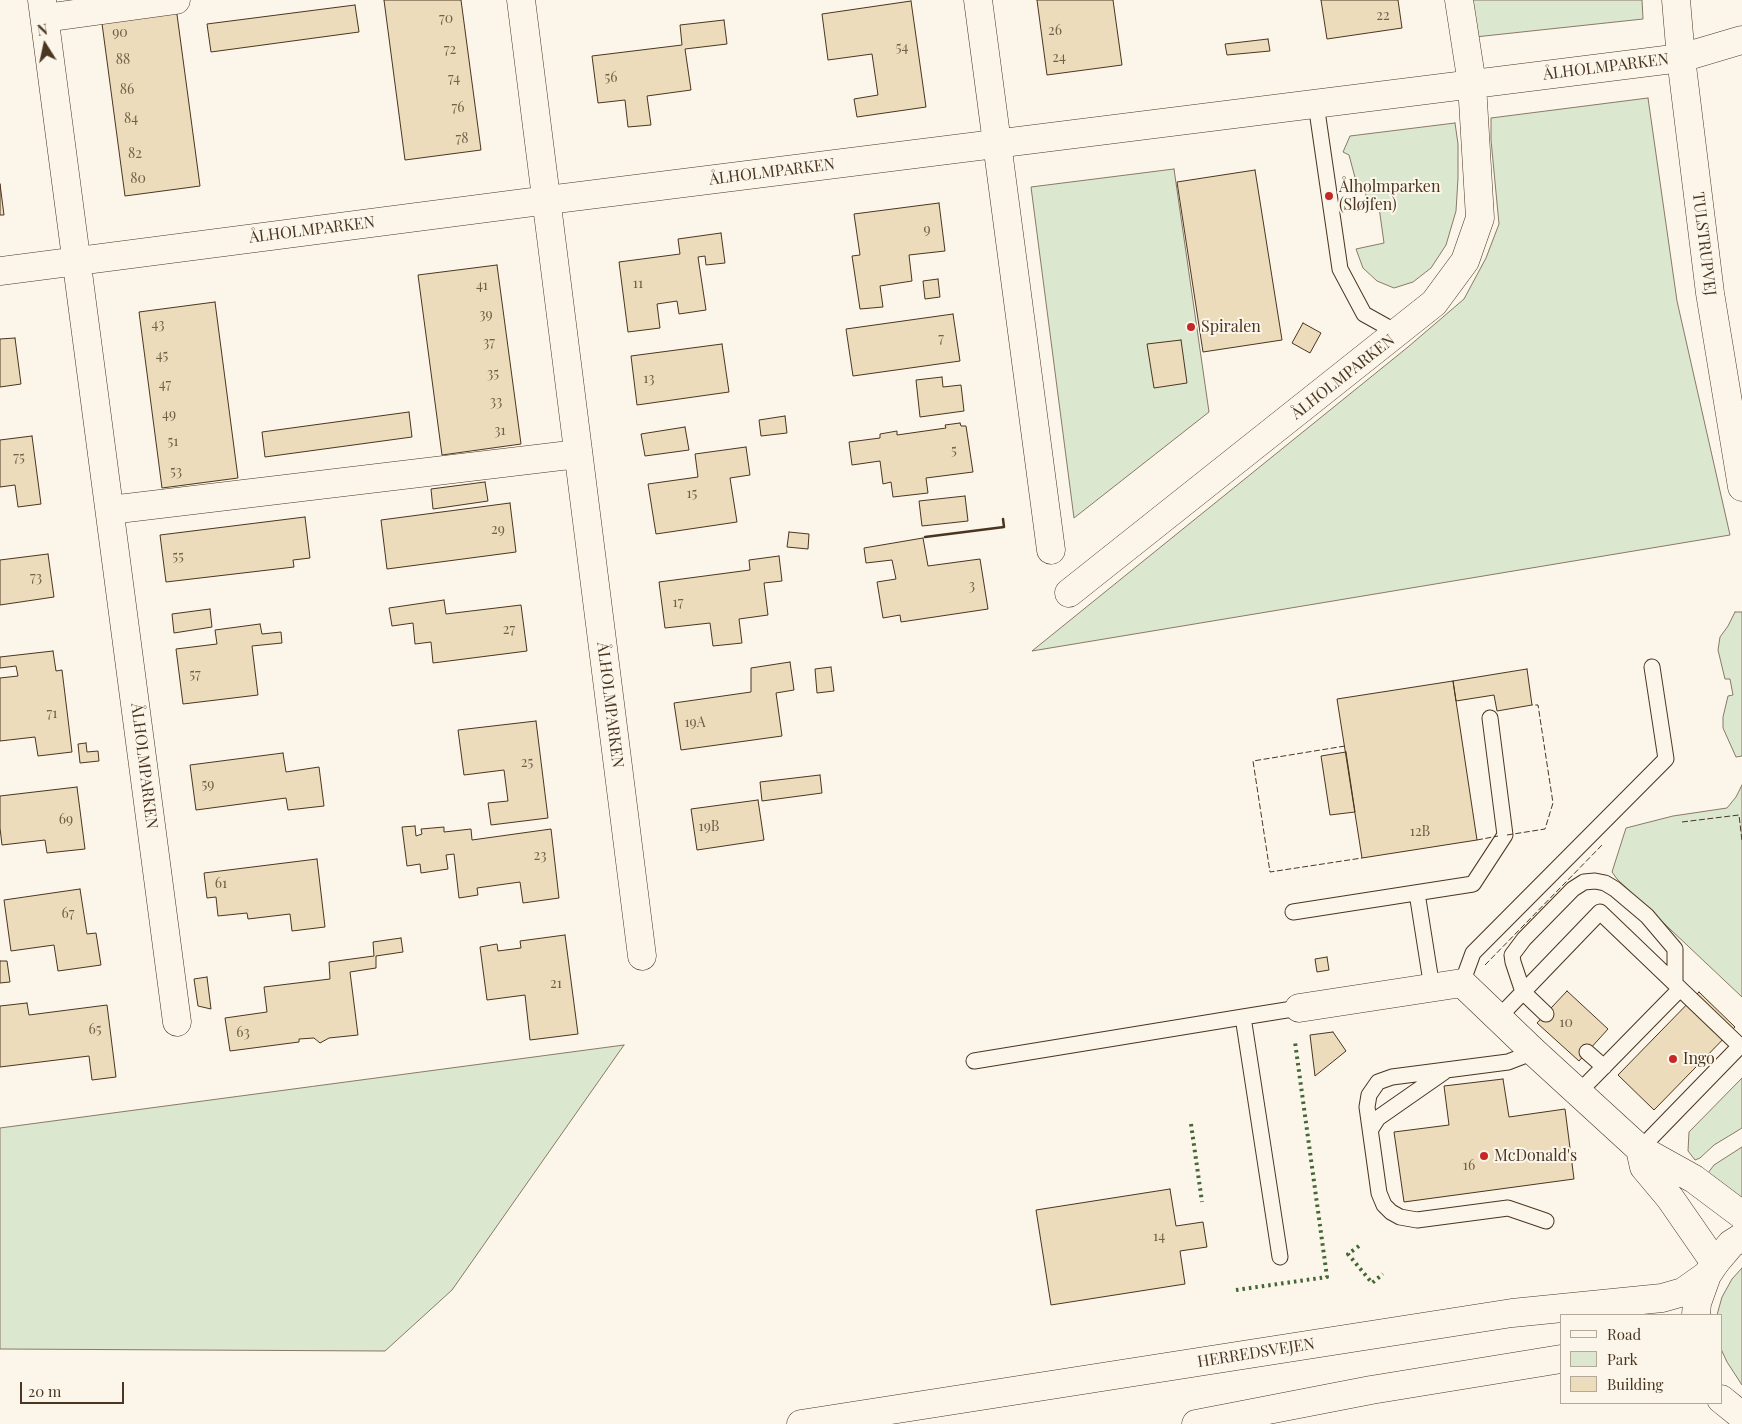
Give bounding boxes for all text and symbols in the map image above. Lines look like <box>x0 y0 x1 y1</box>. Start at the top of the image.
house number: 22 <box>1376 8 1390 24</box>
house number: 70 <box>439 11 453 27</box>
north arrow <box>20 20 70 70</box>
text: N <box>36 20 49 40</box>
house number: 26 <box>1048 23 1062 39</box>
house number: 90 <box>112 25 128 41</box>
house number: 54 <box>896 40 908 56</box>
house number: 72 <box>444 42 456 58</box>
house number: 24 <box>1052 50 1066 66</box>
street label: ÅLHOLMPARKEN <box>1542 50 1670 84</box>
house number: 88 <box>116 52 130 68</box>
house number: 56 <box>604 70 618 86</box>
house number: 74 <box>448 71 460 87</box>
house number: 86 <box>120 82 134 98</box>
house number: 76 <box>452 100 464 116</box>
house number: 84 <box>124 111 138 127</box>
house number: 78 <box>456 131 468 147</box>
house number: 82 <box>128 146 142 162</box>
street label: ÅLHOLMPARKEN <box>708 155 836 189</box>
house number: 80 <box>130 171 146 187</box>
place label: Ålholmparken (Sløjfen) <box>1339 177 1441 215</box>
marker: Ålholmparken (Sløjfen) <box>1323 190 1335 202</box>
street label: TULSTRUPVEJ <box>1688 191 1720 297</box>
street label: ÅLHOLMPARKEN <box>248 213 376 247</box>
house number: 9 <box>923 222 931 238</box>
house number: 11 <box>633 276 643 292</box>
house number: 41 <box>476 278 488 294</box>
house number: 39 <box>479 307 493 323</box>
house number: 43 <box>152 317 164 333</box>
place label: Spiralen <box>1201 317 1261 337</box>
marker: Spiralen <box>1185 321 1197 333</box>
street label: ÅLHOLMPARKEN <box>1287 330 1399 424</box>
house number: 7 <box>938 331 944 347</box>
house number: 37 <box>483 335 495 351</box>
house number: 45 <box>156 348 168 364</box>
house number: 35 <box>487 366 499 382</box>
house number: 13 <box>643 371 655 387</box>
house number: 47 <box>159 377 171 393</box>
house number: 33 <box>490 394 502 410</box>
house number: 49 <box>162 407 176 423</box>
house number: 31 <box>494 423 506 439</box>
house number: 51 <box>168 434 178 450</box>
house number: 5 <box>951 443 957 459</box>
house number: 75 <box>13 450 25 466</box>
house number: 53 <box>170 464 182 480</box>
house number: 15 <box>687 486 697 502</box>
house number: 29 <box>491 522 505 538</box>
house number: 55 <box>172 549 184 565</box>
house number: 73 <box>30 570 42 586</box>
house number: 3 <box>969 578 975 594</box>
house number: 17 <box>673 595 683 611</box>
house number: 27 <box>503 622 515 638</box>
street label: ÅLHOLMPARKEN <box>593 641 627 769</box>
house number: 57 <box>189 667 201 683</box>
street label: ÅLHOLMPARKEN <box>127 702 161 830</box>
house number: 71 <box>47 706 57 722</box>
house number: 19A <box>684 715 706 731</box>
house number: 25 <box>521 755 533 771</box>
house number: 59 <box>202 777 214 793</box>
house number: 69 <box>59 812 73 828</box>
house number: 19B <box>698 819 720 835</box>
house number: 12B <box>1410 824 1430 840</box>
house number: 23 <box>533 848 547 864</box>
house number: 61 <box>215 876 227 892</box>
house number: 67 <box>62 906 74 922</box>
house number: 21 <box>550 976 562 992</box>
house number: 10 <box>1559 1015 1573 1031</box>
house number: 65 <box>88 1022 102 1038</box>
house number: 63 <box>236 1025 250 1041</box>
place label: Ingo <box>1683 1049 1715 1069</box>
marker: Ingo <box>1667 1053 1679 1065</box>
place label: McDonald's <box>1494 1146 1577 1166</box>
marker: McDonald's <box>1478 1150 1490 1162</box>
house number: 16 <box>1463 1158 1475 1174</box>
house number: 14 <box>1153 1229 1165 1245</box>
legend <box>1560 1314 1722 1404</box>
text: Road <box>1607 1324 1641 1344</box>
street label: HERREDSVEJEN <box>1196 1334 1316 1372</box>
text: Park <box>1607 1349 1638 1369</box>
scale bar <box>22 1372 126 1404</box>
text: Building <box>1607 1374 1663 1394</box>
text: 20 m <box>28 1381 61 1401</box>

